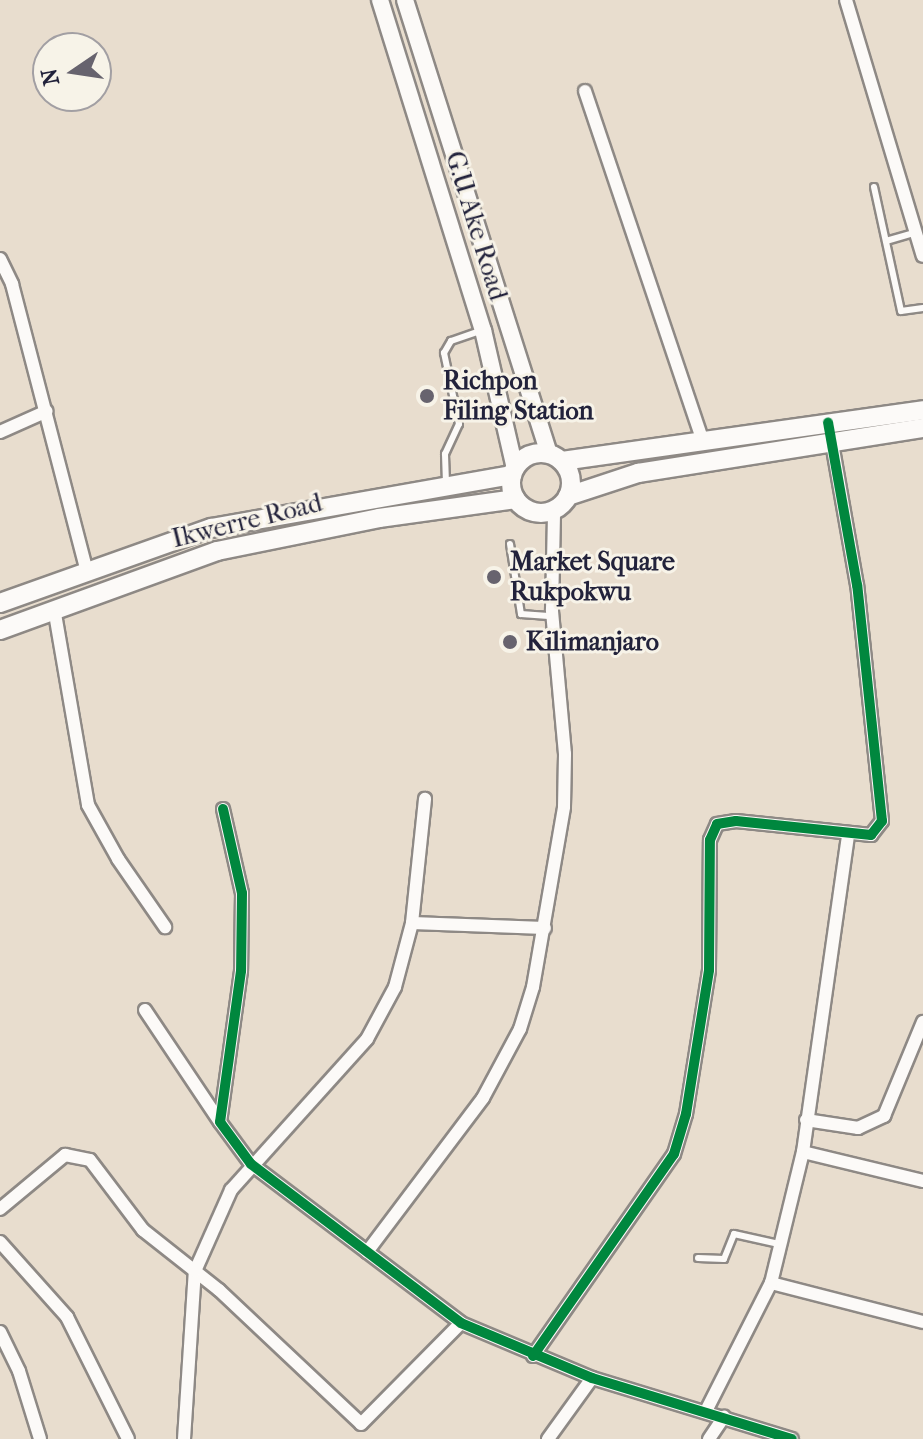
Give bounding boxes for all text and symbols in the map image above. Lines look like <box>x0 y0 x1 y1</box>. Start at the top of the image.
north arrow <box>32 32 112 112</box>
text: N <box>36 66 65 88</box>
street label: G.U Ake Road <box>438 148 514 304</box>
place label: Richpon Filing Station <box>443 365 594 426</box>
marker: Richpon Filing Station <box>418 387 436 405</box>
street label: Ikwerre Road <box>169 487 325 555</box>
place label: Market Square Rukpokwu <box>510 546 675 608</box>
marker: Market Square Rukpokwu <box>485 568 503 586</box>
place label: Kilimanjaro <box>526 626 659 658</box>
marker: Kilimanjaro <box>501 633 519 651</box>

